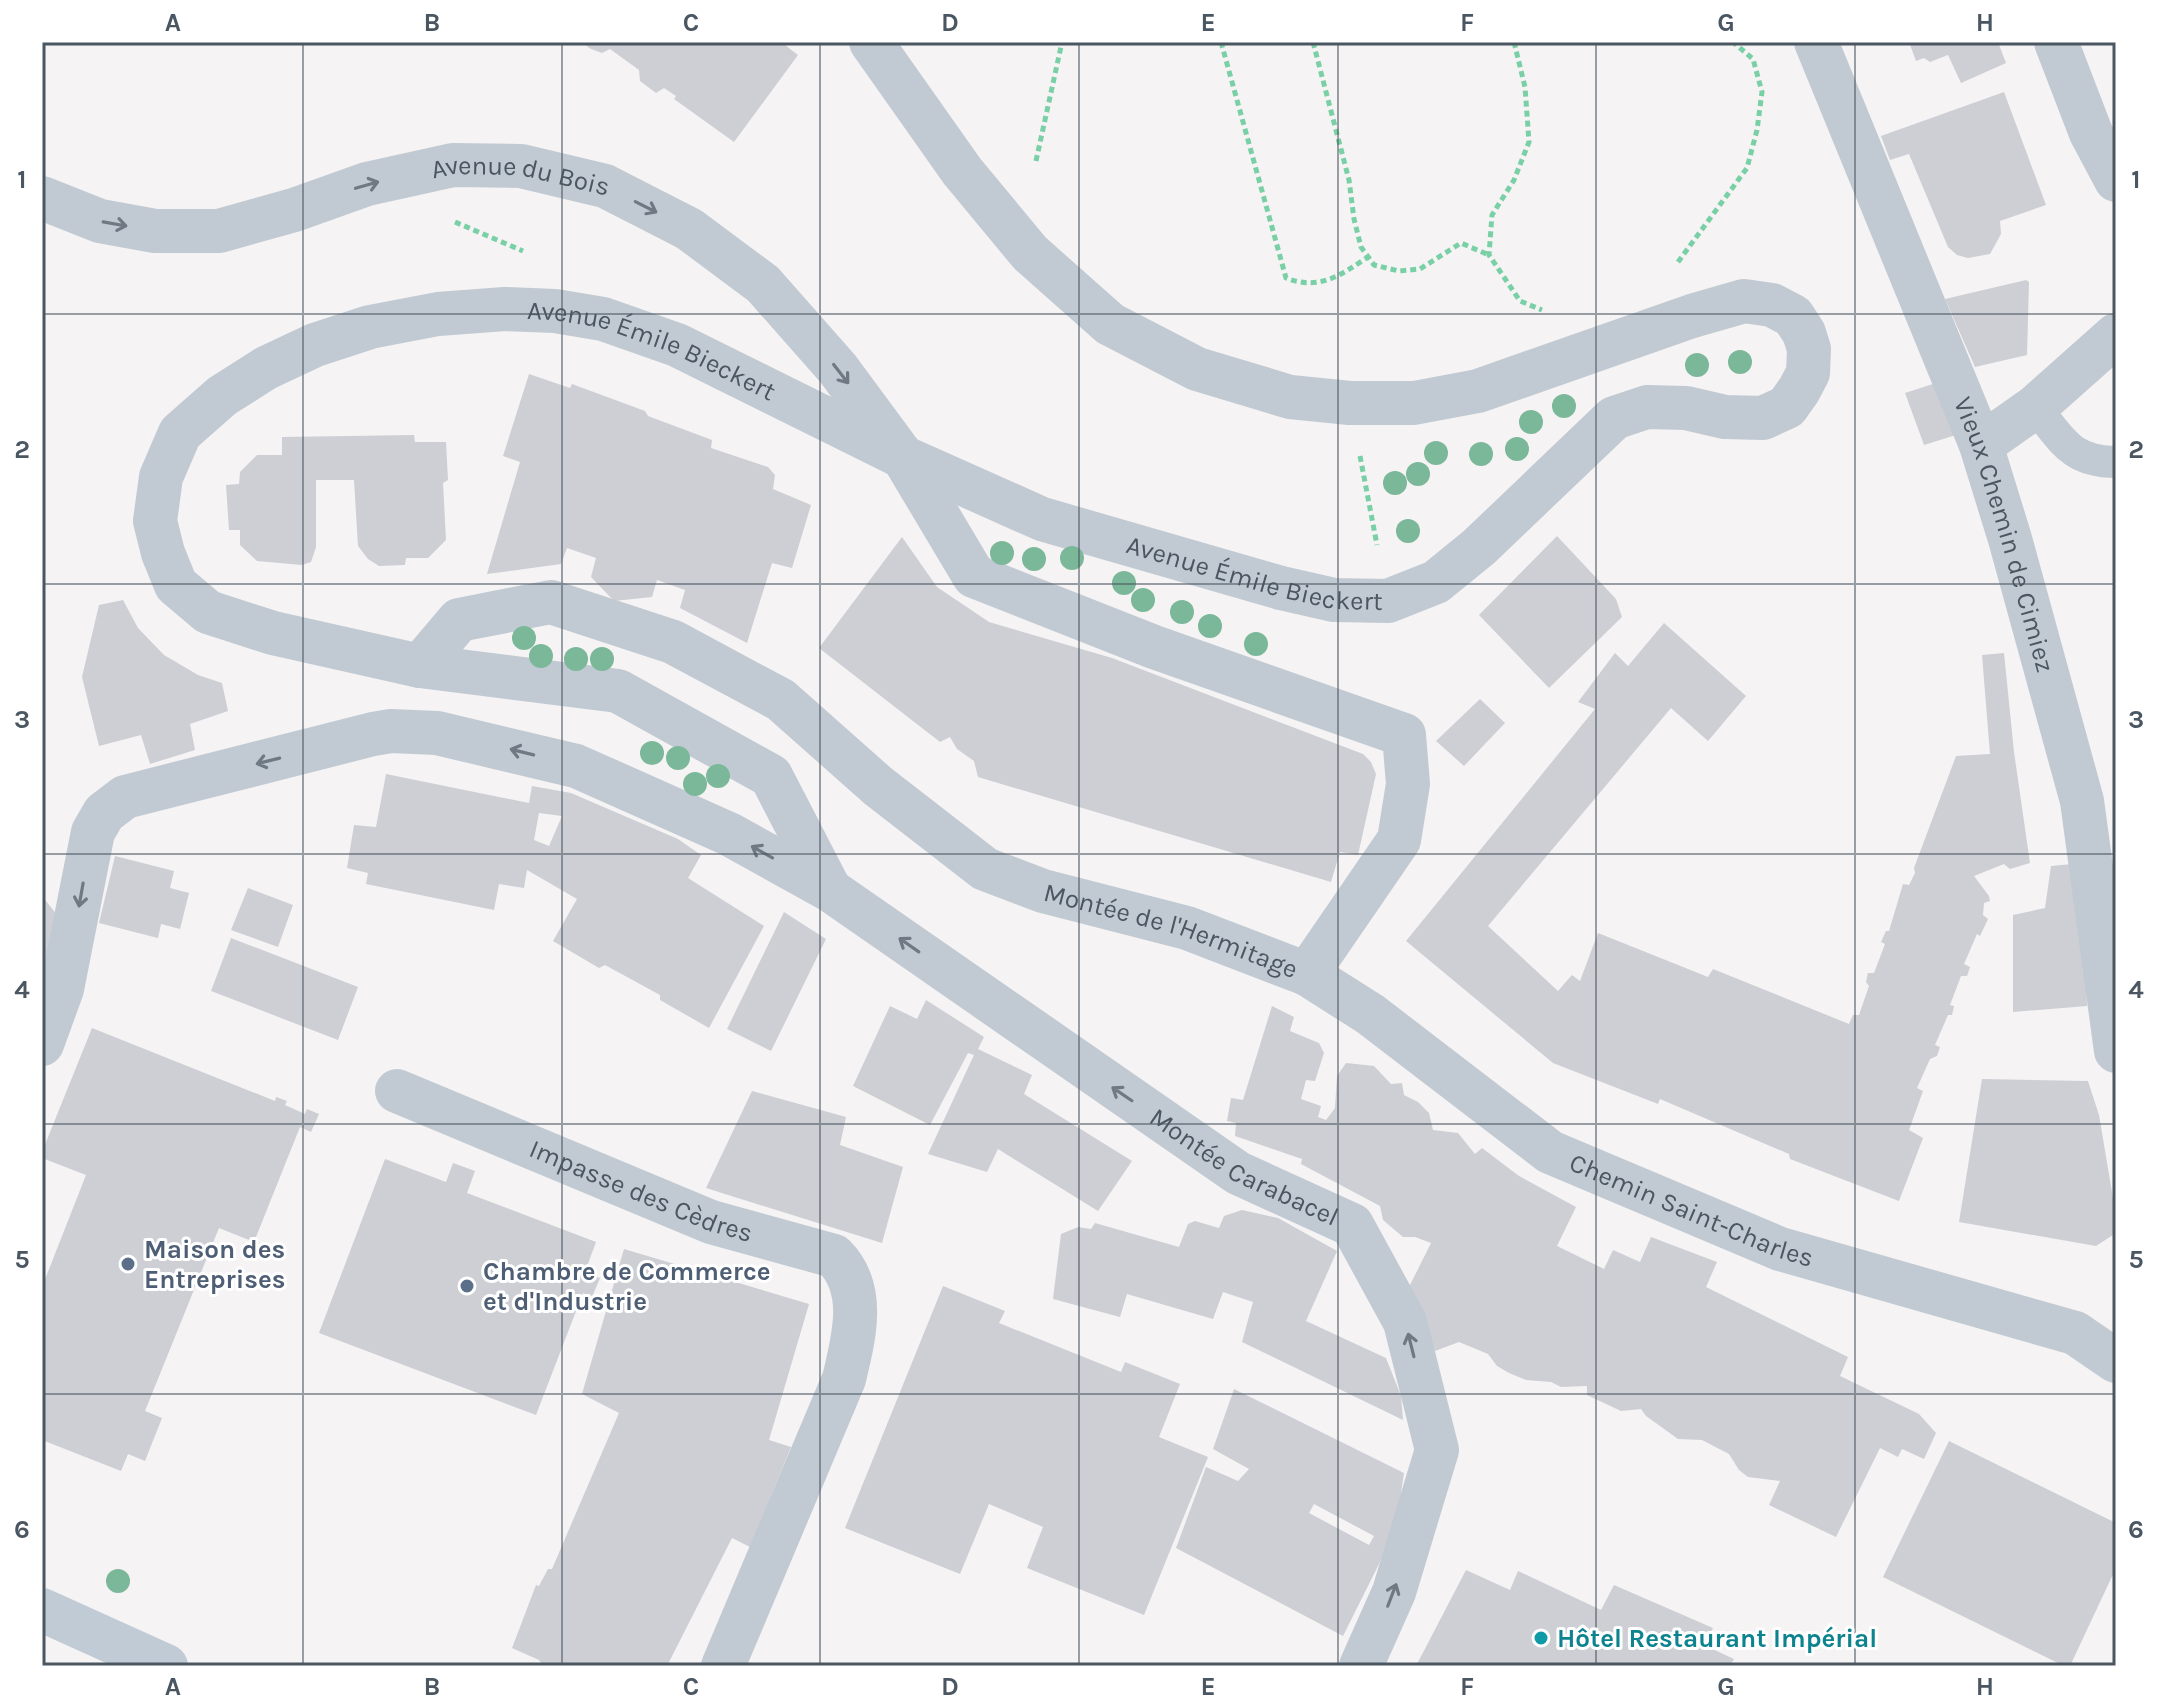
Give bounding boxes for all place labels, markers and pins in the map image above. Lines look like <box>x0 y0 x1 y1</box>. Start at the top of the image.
place label: Maison des Entreprises <box>144 1234 286 1295</box>
marker: Maison des Entreprises <box>119 1255 137 1273</box>
place label: Chambre de Commerce et d'Industrie <box>483 1256 770 1317</box>
marker: Chambre de Commerce et d'Industrie <box>458 1277 476 1295</box>
place label: Hôtel Restaurant Impérial <box>1557 1623 1877 1654</box>
marker: Hôtel Restaurant Impérial <box>1532 1629 1550 1647</box>

